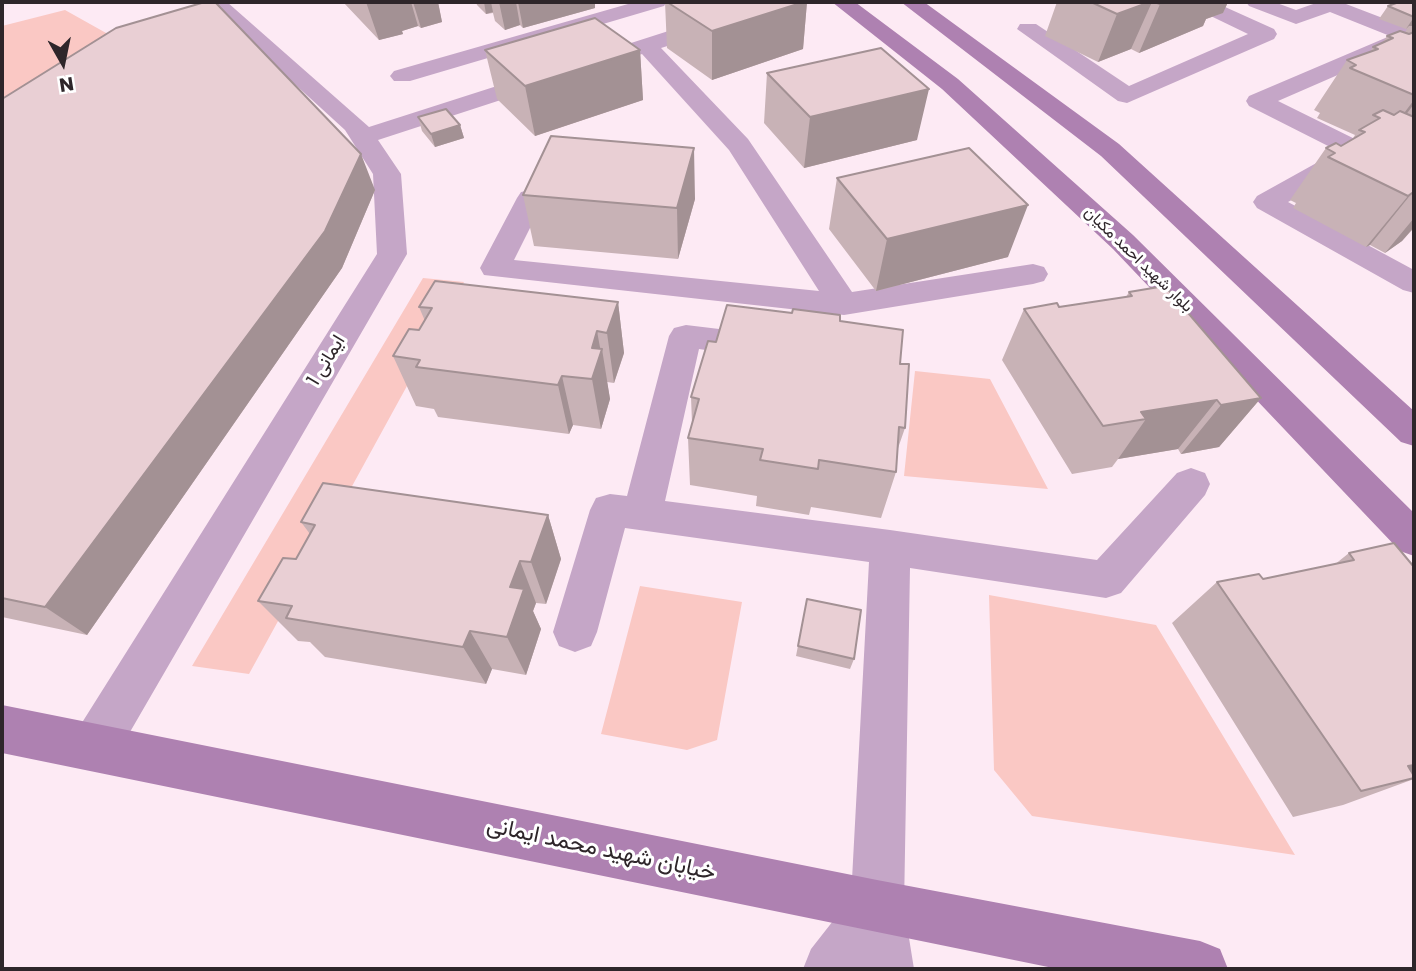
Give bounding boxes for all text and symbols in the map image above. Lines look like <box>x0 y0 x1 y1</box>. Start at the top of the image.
north arrow <box>28 28 98 98</box>
text: N <box>57 70 76 99</box>
street label: بلوار شهید احمد مکیان <box>1080 203 1196 317</box>
street label: ایمانی 1 <box>303 332 351 390</box>
street label: خیابان شهید محمد ایمانی <box>484 812 718 888</box>

